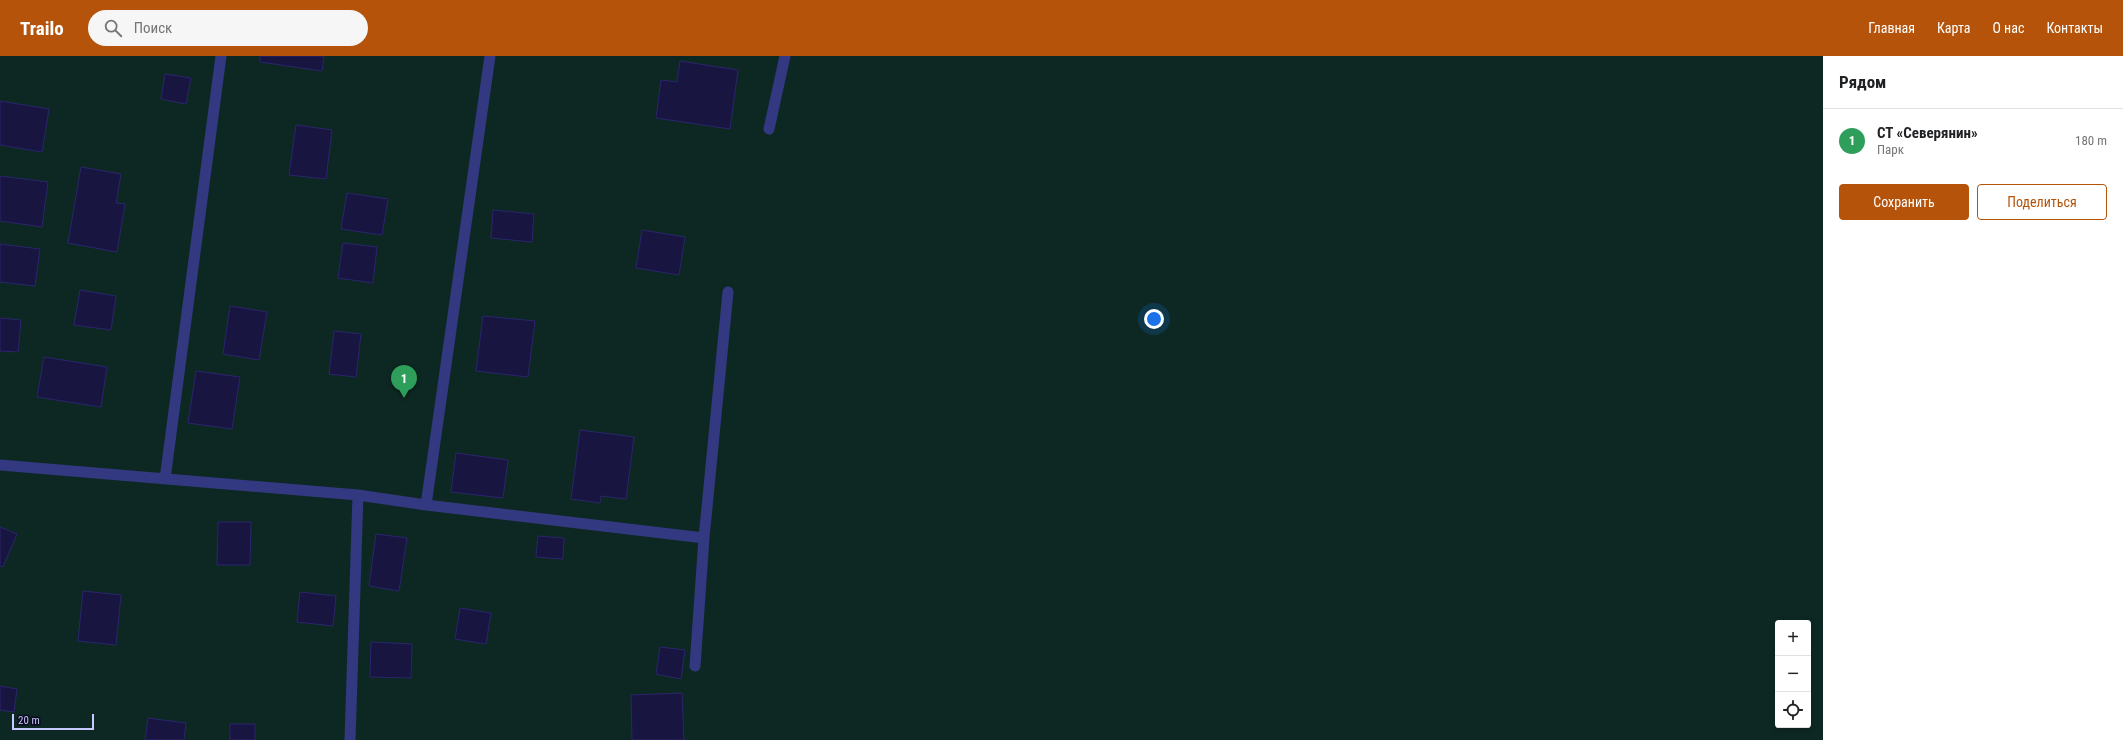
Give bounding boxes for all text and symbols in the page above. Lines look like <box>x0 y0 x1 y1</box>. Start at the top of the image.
search box <box>88 10 368 46</box>
text: Trailo <box>20 17 64 40</box>
icon: search <box>102 17 124 39</box>
text: Поиск <box>134 19 172 37</box>
text: Главная <box>1868 20 1915 36</box>
text: Карта <box>1937 20 1970 36</box>
text: О нас <box>1992 20 2024 36</box>
text: Контакты <box>2046 20 2103 36</box>
text: Рядом <box>1839 72 1886 92</box>
text: СТ «Северянин» <box>1877 124 1978 142</box>
text: 1 <box>1849 133 1855 148</box>
text: 180 m <box>2075 133 2107 148</box>
text: Парк <box>1877 142 1904 157</box>
button: Сохранить <box>1839 184 1969 220</box>
button: Поделиться <box>1977 184 2107 220</box>
your location <box>1144 309 1164 329</box>
pin: 1 <box>391 365 417 398</box>
map controls <box>1775 620 1811 728</box>
button: + <box>1775 620 1811 656</box>
button: − <box>1775 656 1811 692</box>
button: locate <box>1775 692 1811 728</box>
scale bar <box>12 712 94 731</box>
text: 20 m <box>18 714 40 727</box>

